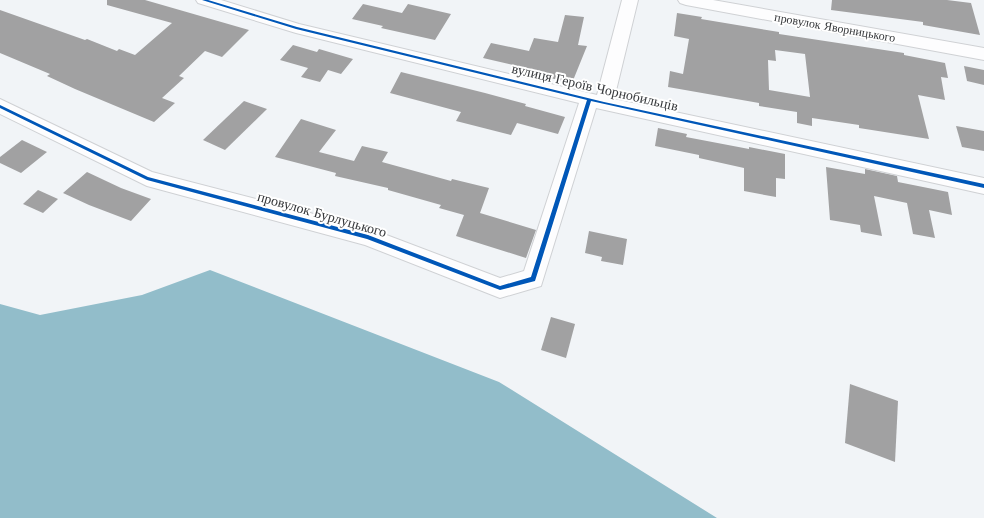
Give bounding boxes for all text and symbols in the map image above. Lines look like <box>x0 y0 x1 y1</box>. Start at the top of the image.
street label: провулок Яворницького <box>773 9 897 45</box>
street label: вулиця Героїв Чорнобильців <box>510 59 680 115</box>
street label: провулок Бурлуцького <box>255 187 389 241</box>

